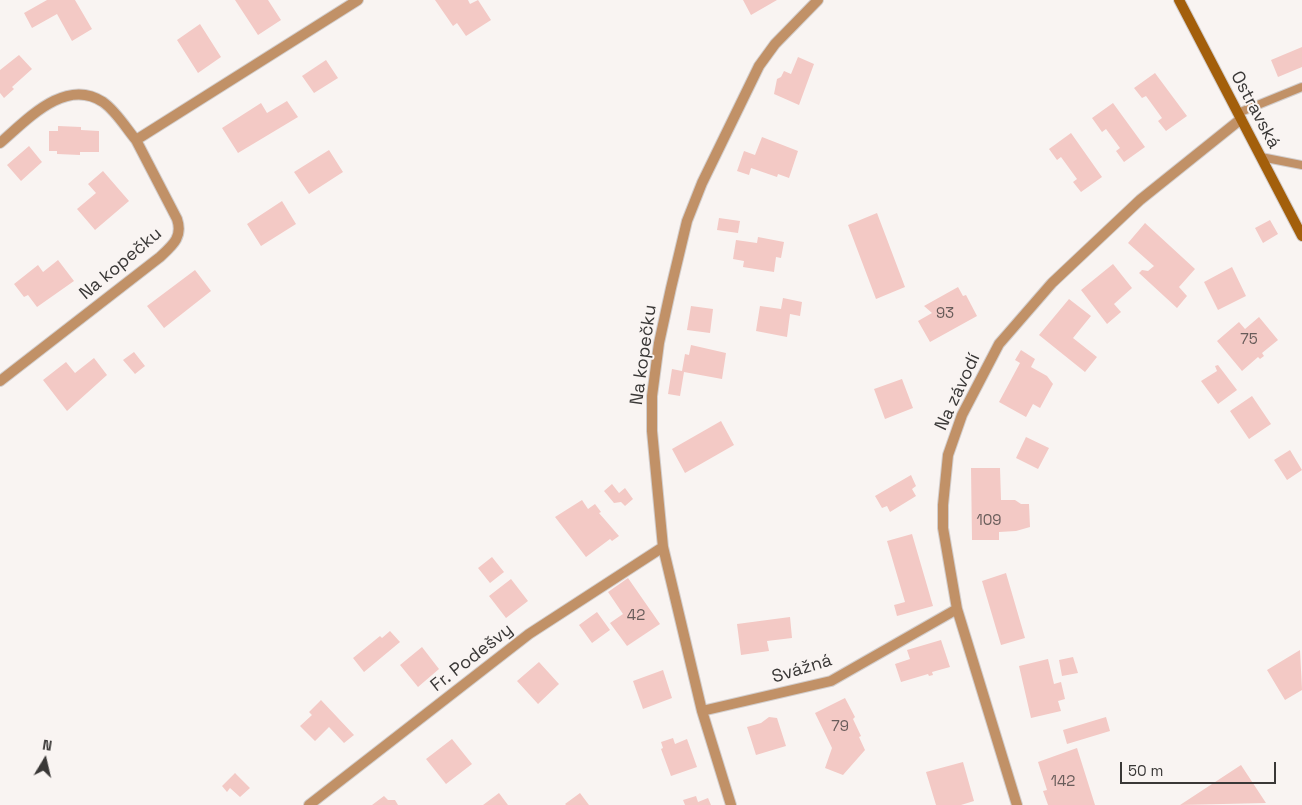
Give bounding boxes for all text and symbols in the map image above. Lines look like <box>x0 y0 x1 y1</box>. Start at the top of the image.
street label: Ostravská <box>1226 68 1284 152</box>
street label: Na kopečku <box>75 223 167 305</box>
street label: Na kopečku <box>626 304 662 406</box>
house number: 93 <box>936 305 954 323</box>
house number: 75 <box>1240 331 1258 349</box>
street label: Na závodí <box>931 350 985 434</box>
house number: 109 <box>976 512 1002 530</box>
house number: 42 <box>627 607 645 625</box>
street label: Fr. Podešvy <box>427 619 517 697</box>
street label: Svážná <box>769 650 835 688</box>
house number: 79 <box>831 718 849 736</box>
north arrow <box>20 735 70 785</box>
text: N <box>41 736 53 755</box>
scale bar <box>1122 752 1278 784</box>
text: 50 m <box>1128 761 1163 780</box>
house number: 142 <box>1051 773 1075 791</box>

